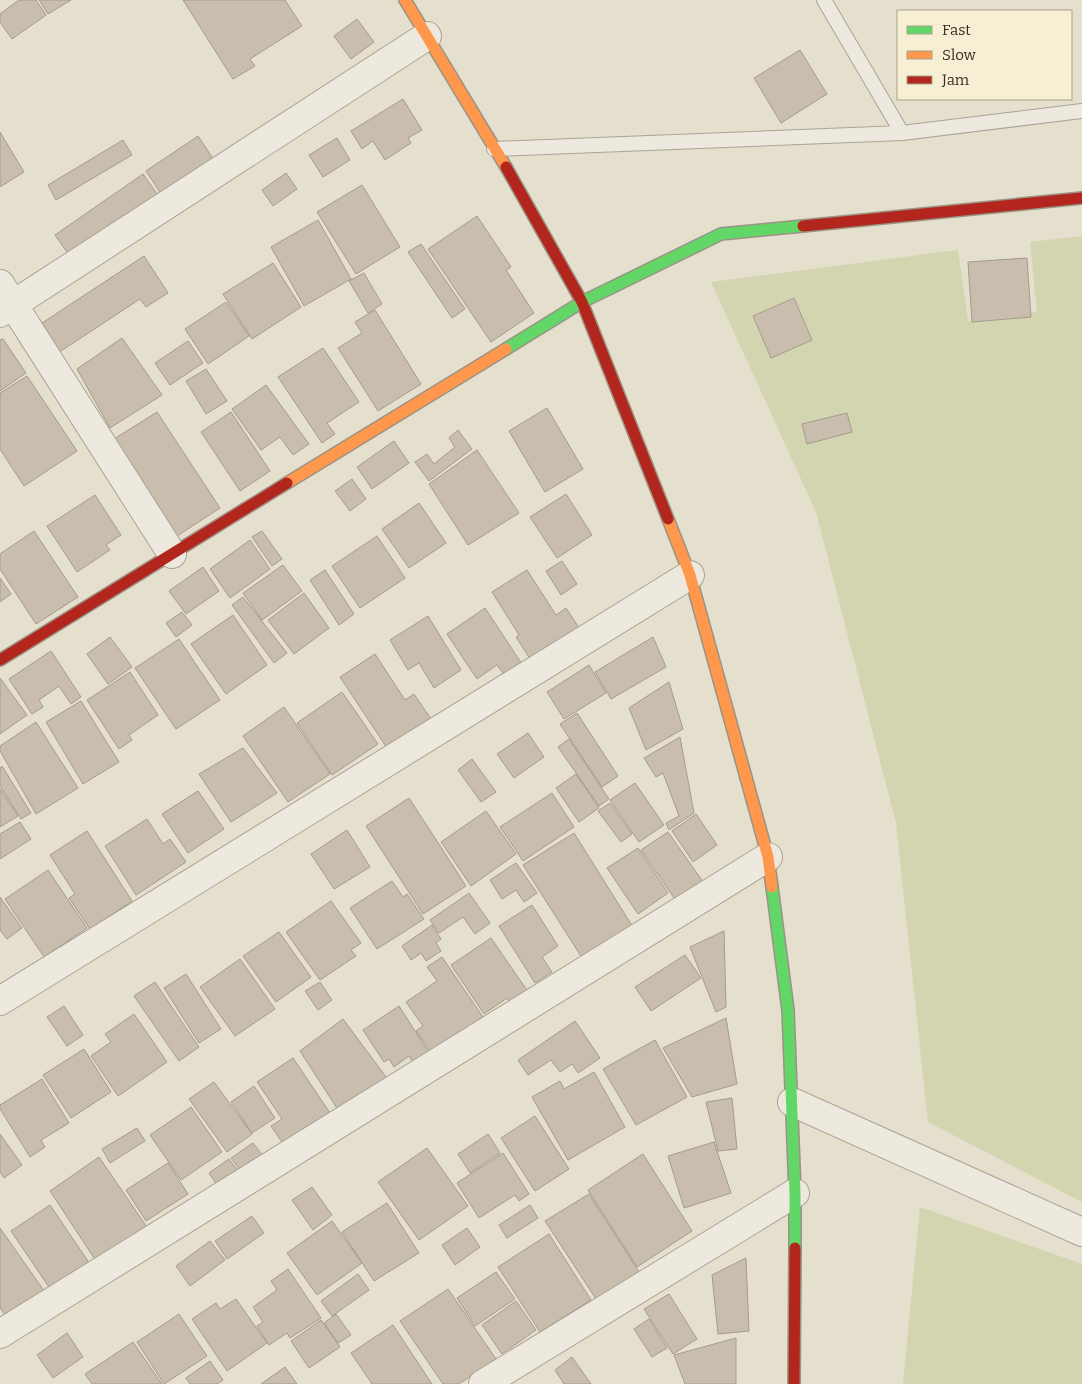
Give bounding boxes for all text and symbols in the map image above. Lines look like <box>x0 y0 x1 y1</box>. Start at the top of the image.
legend <box>897 10 1072 100</box>
text: Fast <box>942 21 971 39</box>
text: Slow <box>942 46 977 64</box>
text: Jam <box>941 71 970 89</box>

